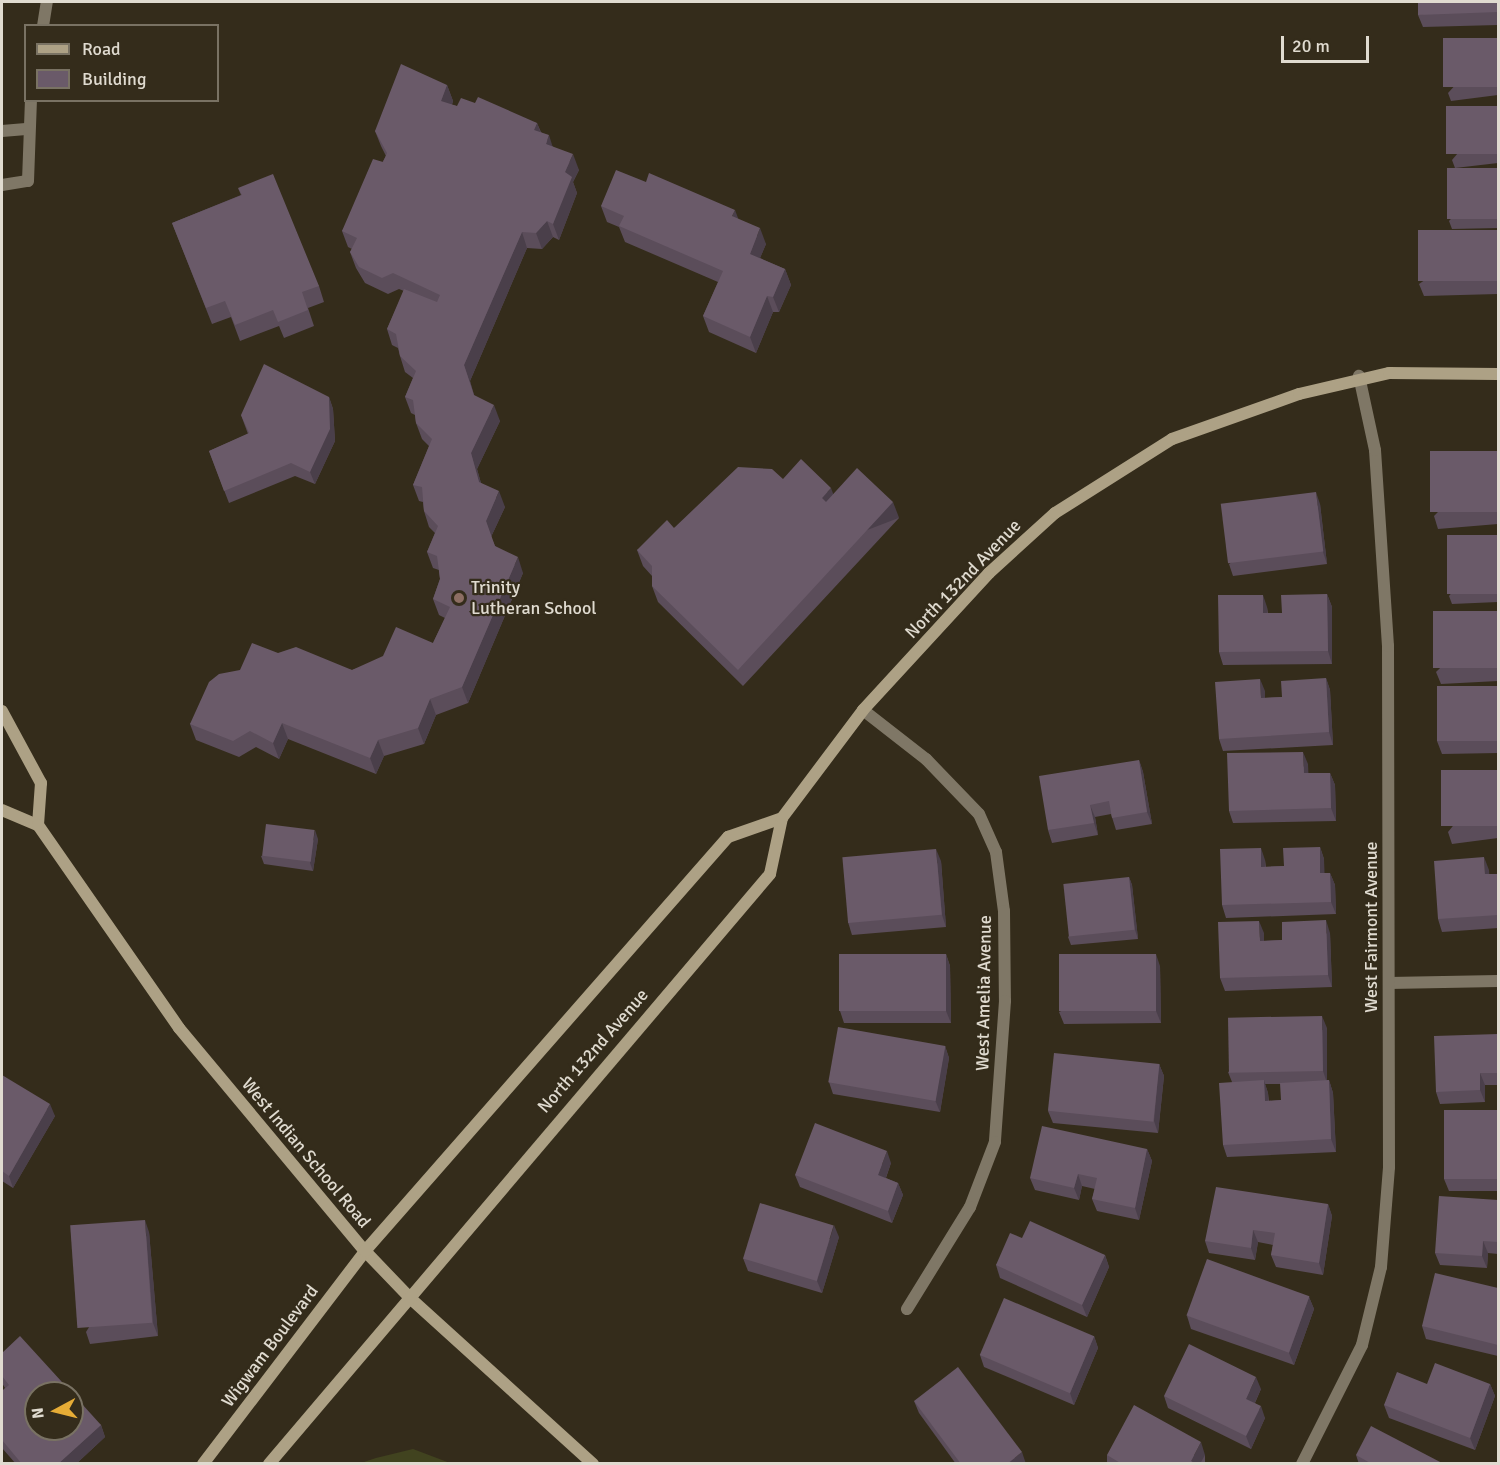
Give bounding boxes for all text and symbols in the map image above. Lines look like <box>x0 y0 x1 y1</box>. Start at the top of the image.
legend <box>24 24 219 102</box>
scale bar <box>1284 24 1372 62</box>
text: 20 m <box>1292 35 1330 57</box>
text: Road <box>82 38 121 60</box>
text: Building <box>82 68 146 90</box>
street label: North 132nd Avenue <box>901 515 1025 643</box>
place label: Trinity Lutheran School <box>471 577 597 620</box>
marker: Trinity Lutheran School <box>452 591 466 605</box>
street label: West Fairmont Avenue <box>1360 841 1382 1013</box>
street label: West Amelia Avenue <box>972 915 996 1071</box>
street label: North 132nd Avenue <box>533 985 653 1117</box>
street label: West Indian School Road <box>237 1074 375 1232</box>
street label: Wigwam Boulevard <box>217 1281 323 1411</box>
north arrow <box>24 1381 84 1441</box>
text: N <box>28 1406 49 1420</box>

